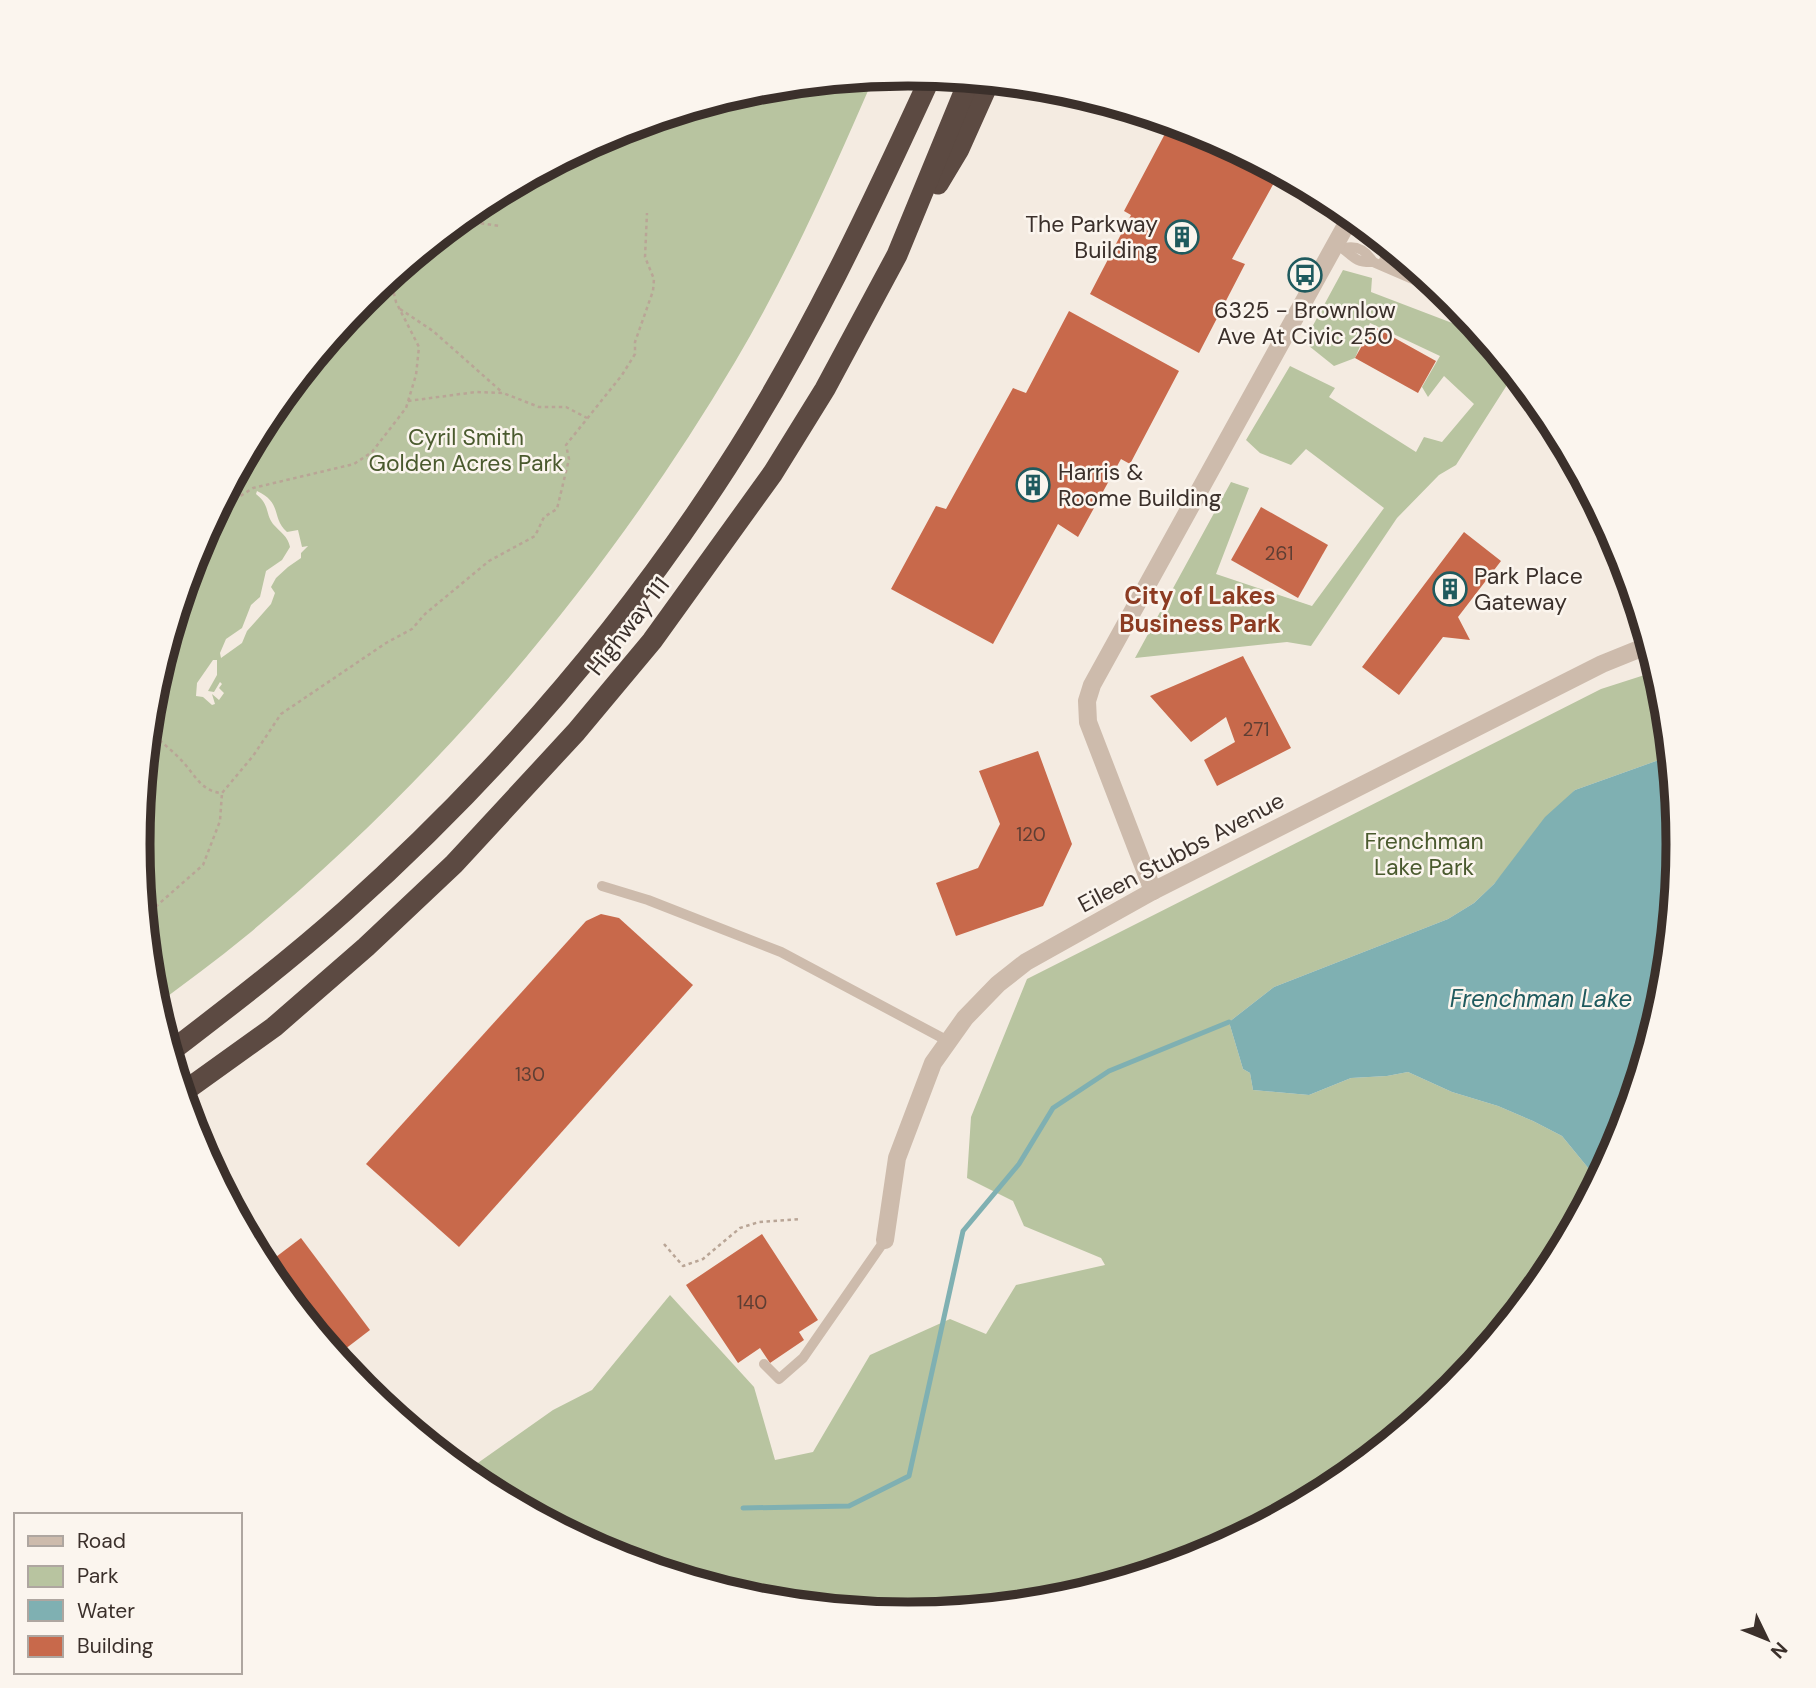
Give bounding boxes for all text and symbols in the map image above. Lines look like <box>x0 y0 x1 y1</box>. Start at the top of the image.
place label: The Parkway Building <box>1025 209 1158 265</box>
building icon: The Parkway Building <box>1163 218 1201 256</box>
bus stop icon: 6325 - Brownlow Ave At Civic 250 <box>1286 256 1324 294</box>
place label: 6325 - Brownlow Ave At Civic 250 <box>1214 295 1396 351</box>
park label: Cyril Smith Golden Acres Park <box>368 422 564 478</box>
place label: Harris & Roome Building <box>1058 457 1222 513</box>
building icon: Harris & Roome Building <box>1014 466 1052 504</box>
house number: 261 <box>1265 541 1293 566</box>
place label: Park Place Gateway <box>1474 561 1583 617</box>
building icon: Park Place Gateway <box>1431 570 1469 608</box>
street label: Highway 111 <box>580 571 676 681</box>
district label: City of Lakes Business Park <box>1119 580 1281 639</box>
house number: 271 <box>1243 717 1269 742</box>
street label: Eileen Stubbs Avenue <box>1073 785 1289 919</box>
house number: 120 <box>1016 822 1046 847</box>
park label: Frenchman Lake Park <box>1364 826 1484 882</box>
water label: Frenchman Lake <box>1450 983 1632 1014</box>
house number: 130 <box>515 1062 545 1087</box>
house number: 140 <box>737 1290 767 1315</box>
legend <box>14 1513 242 1674</box>
text: Road <box>77 1527 126 1555</box>
text: Park <box>77 1562 119 1590</box>
text: Water <box>77 1597 135 1625</box>
north arrow <box>1732 1604 1802 1674</box>
text: Building <box>77 1632 154 1660</box>
text: N <box>1765 1637 1793 1664</box>

